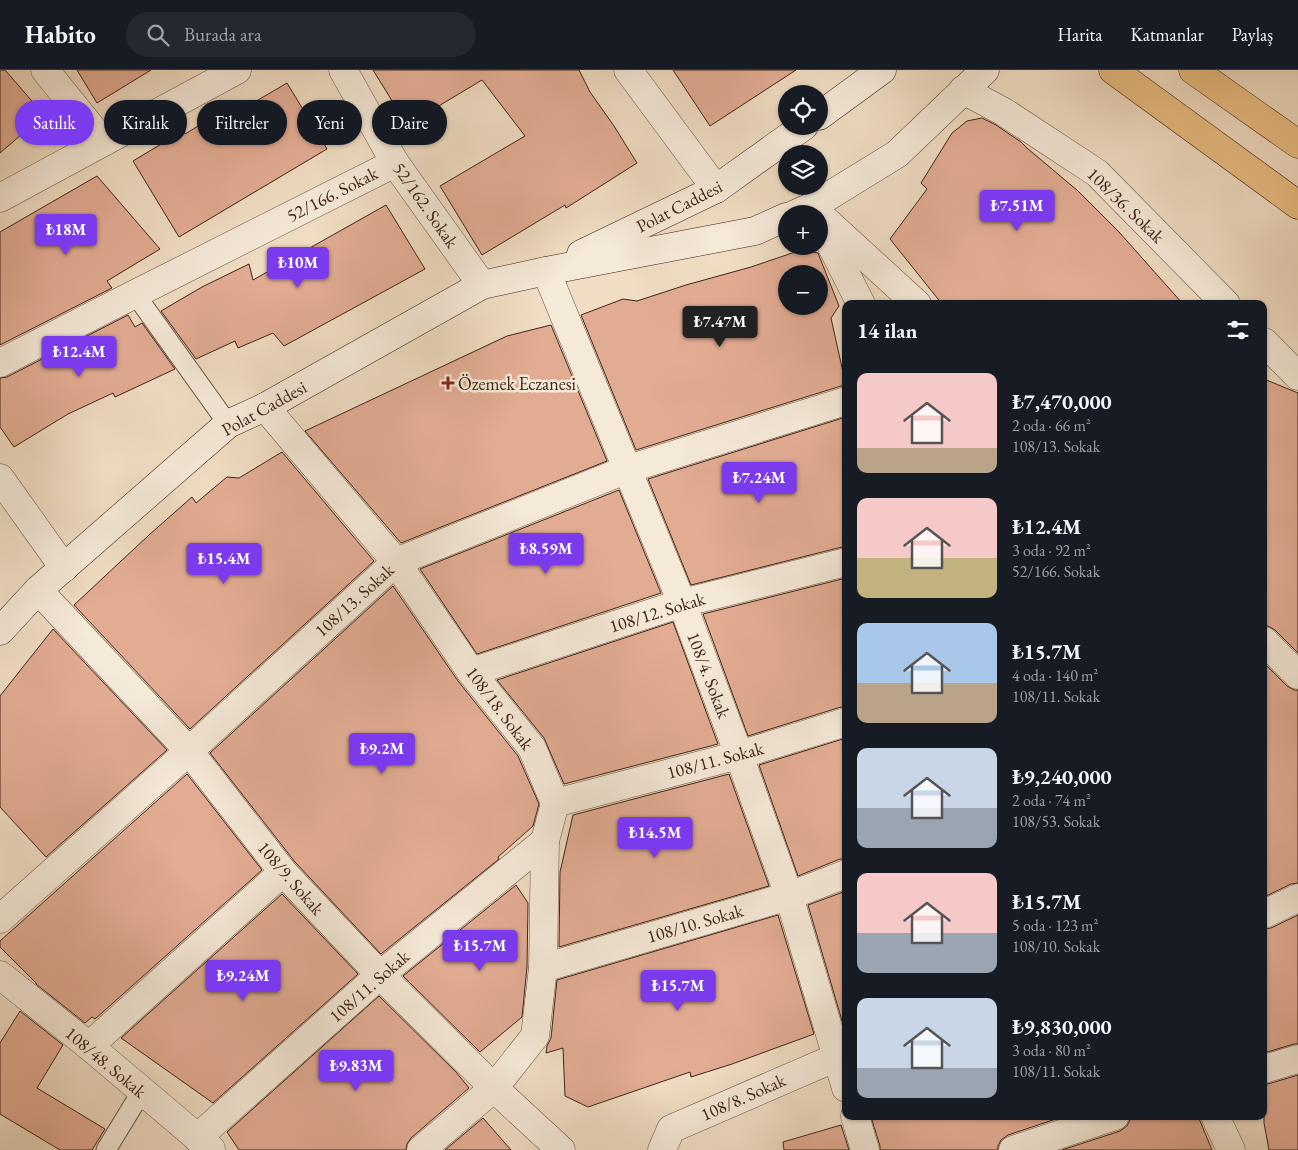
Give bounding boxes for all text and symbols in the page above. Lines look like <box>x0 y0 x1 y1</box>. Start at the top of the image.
search box <box>126 12 476 57</box>
text: Habito <box>25 19 96 50</box>
icon: search <box>144 21 172 49</box>
text: Burada ara <box>184 22 262 47</box>
text: Harita <box>1057 23 1102 46</box>
text: Katmanlar <box>1130 23 1204 46</box>
text: Paylaş <box>1232 23 1273 46</box>
map controls <box>778 85 828 315</box>
button: locate <box>778 85 828 135</box>
chip: Satılık <box>15 100 94 145</box>
chip: Kiralık <box>104 100 187 145</box>
chip: Filtreler <box>197 100 287 145</box>
chip: Yeni <box>297 100 362 145</box>
chip: Daire <box>372 100 447 145</box>
button: layers <box>778 145 828 195</box>
street label: 52/162. Sokak <box>388 158 464 253</box>
street label: 52/166. Sokak <box>283 161 382 227</box>
street label: 108/36. Sokak <box>1082 162 1170 248</box>
street label: Polat Caddesi <box>632 174 727 238</box>
pin: ₺7.51M <box>976 190 1058 232</box>
text: ₺7.51M <box>991 195 1043 216</box>
button: + <box>778 205 828 255</box>
pin: ₺18M <box>36 214 96 256</box>
text: ₺18M <box>46 219 86 240</box>
pin: ₺10M <box>268 246 328 289</box>
text: ₺10M <box>278 252 318 273</box>
button: − <box>778 265 828 315</box>
pin: ₺7.47M <box>679 306 761 348</box>
text: ₺7.47M <box>694 311 746 332</box>
icon: filters <box>1224 316 1252 344</box>
text: 14 ilan <box>857 317 917 344</box>
pin: ₺12.4M <box>38 336 120 378</box>
text: ₺12.4M <box>53 341 105 362</box>
place label: Özemek Eczanesi <box>458 372 576 395</box>
street label: Polat Caddesi <box>217 375 311 441</box>
marker: Özemek Eczanesi <box>442 377 454 389</box>
text: ₺7,470,000 <box>1012 388 1112 415</box>
icon: home <box>897 393 957 453</box>
text: 2 oda · 66 m² <box>1012 415 1091 436</box>
text: 108/13. Sokak <box>1012 436 1100 457</box>
pin: ₺7.24M <box>718 462 800 504</box>
text: ₺7.24M <box>733 467 785 488</box>
text: ₺12.4M <box>1012 513 1081 540</box>
icon: home <box>897 518 957 578</box>
pin: ₺8.59M <box>505 532 587 575</box>
text: ₺8.59M <box>520 538 572 559</box>
text: 3 oda · 92 m² <box>1012 540 1091 561</box>
pin: ₺15.4M <box>183 542 265 585</box>
text: ₺15.4M <box>198 548 250 569</box>
street label: 108/13. Sokak <box>309 558 399 642</box>
text: 52/166. Sokak <box>1012 561 1100 582</box>
street label: 108/12. Sokak <box>606 586 708 637</box>
street label: 108/4. Sokak <box>682 629 736 722</box>
text: ₺15.7M <box>1012 638 1081 665</box>
icon: home <box>897 643 957 703</box>
street label: 108/18. Sokak <box>461 661 539 755</box>
text: 4 oda · 140 m² <box>1012 665 1098 686</box>
text: 108/11. Sokak <box>1012 686 1100 707</box>
pin: ₺9.2M <box>347 732 417 775</box>
street label: 108/11. Sokak <box>664 736 766 784</box>
text: ₺9.2M <box>360 738 404 759</box>
text: ₺9,240,000 <box>1012 763 1112 790</box>
icon: home <box>897 768 957 828</box>
text: 2 oda · 74 m² <box>1012 790 1091 811</box>
text: 108/53. Sokak <box>1012 811 1100 832</box>
pin: ₺14.5M <box>614 816 696 859</box>
text: ₺14.5M <box>629 822 681 843</box>
street label: 108/9. Sokak <box>253 836 330 920</box>
text: ₺15.7M <box>1012 888 1081 915</box>
icon: home <box>897 893 957 953</box>
street label: 108/10. Sokak <box>644 898 746 948</box>
text: 5 oda · 123 m² <box>1012 915 1098 936</box>
pin: ₺15.7M <box>439 930 521 972</box>
text: ₺15.7M <box>454 935 506 956</box>
text: 108/10. Sokak <box>1012 936 1100 957</box>
street label: 108/11. Sokak <box>324 944 414 1027</box>
pin: ₺9.24M <box>202 960 284 1002</box>
text: ₺9.24M <box>217 965 269 986</box>
pin: ₺15.7M <box>637 970 719 1012</box>
text: ₺15.7M <box>652 975 704 996</box>
text: ₺9,830,000 <box>1012 1013 1112 1040</box>
icon: home <box>897 1018 957 1078</box>
street label: 108/48. Sokak <box>61 1021 152 1103</box>
text: 3 oda · 80 m² <box>1012 1040 1091 1061</box>
pin: ₺9.83M <box>315 1050 397 1092</box>
text: ₺9.83M <box>330 1055 382 1076</box>
text: 108/11. Sokak <box>1012 1061 1100 1082</box>
street label: 108/8. Sokak <box>697 1068 790 1126</box>

